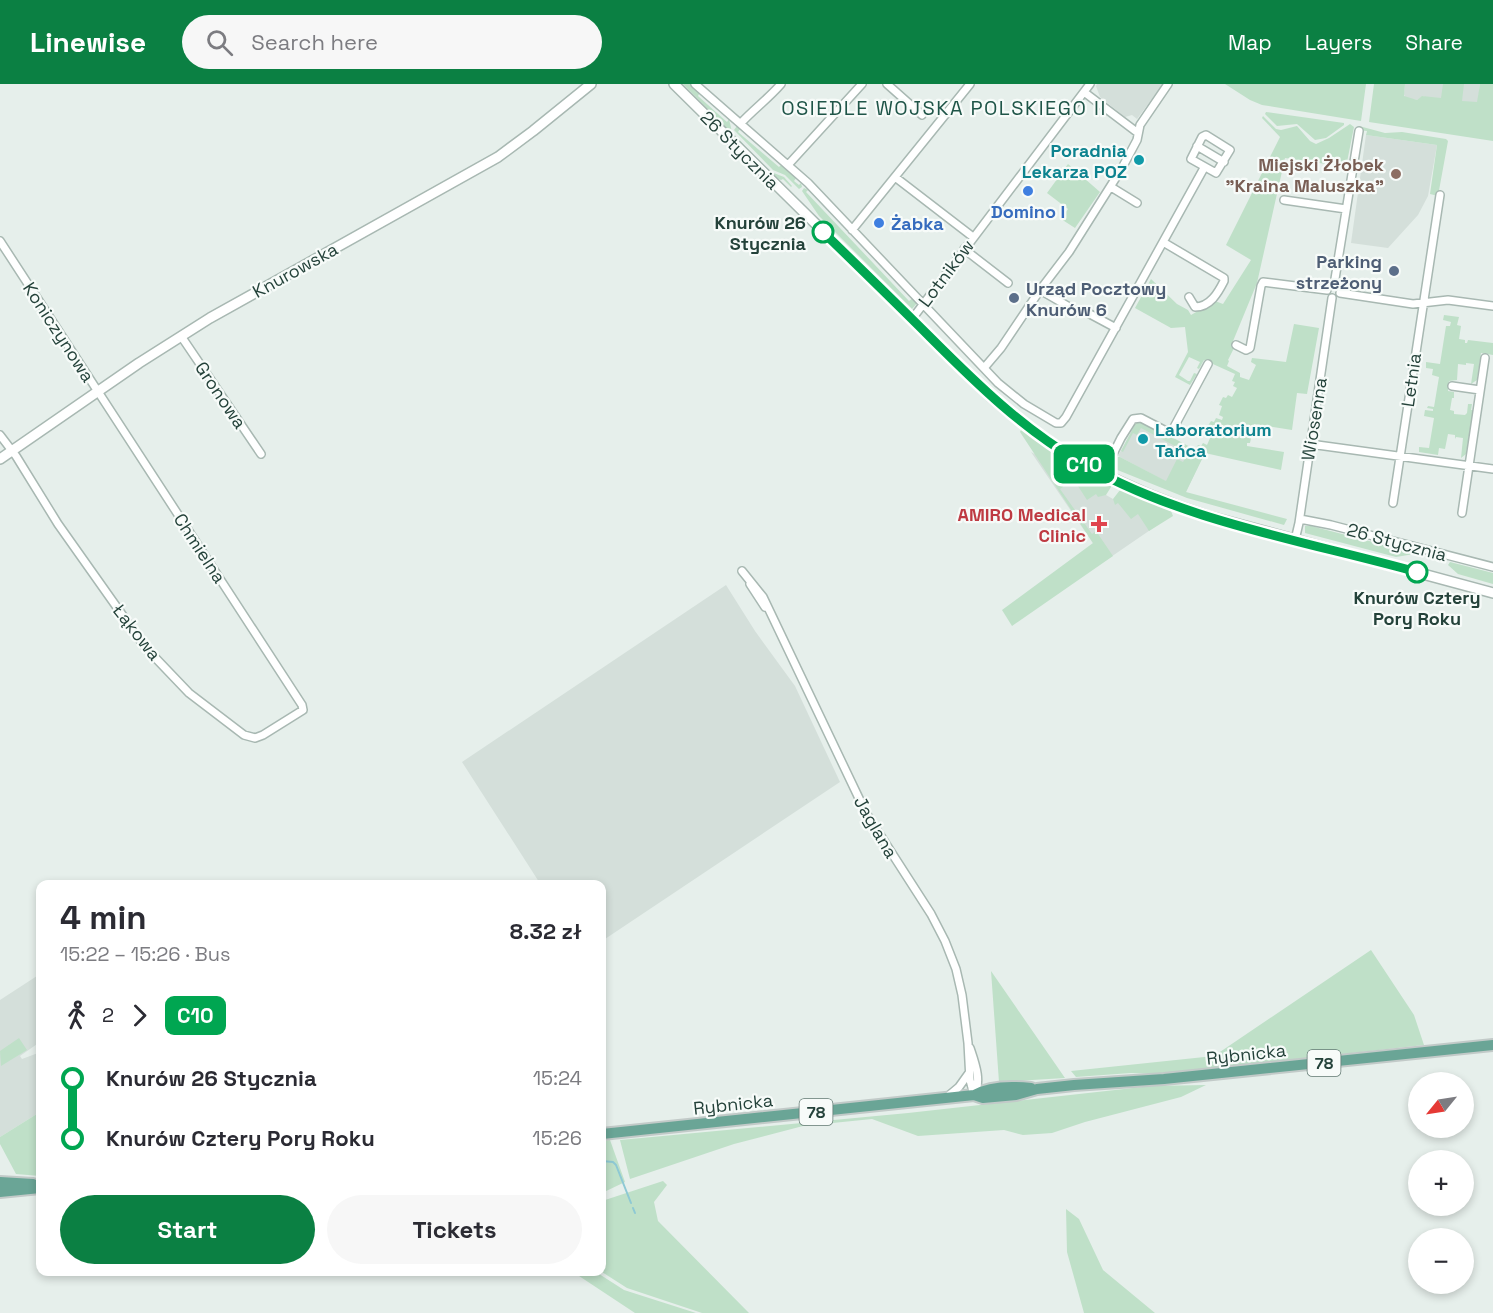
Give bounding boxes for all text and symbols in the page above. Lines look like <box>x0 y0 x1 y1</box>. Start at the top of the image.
search box <box>182 15 602 69</box>
text: Linewise <box>30 24 146 60</box>
icon: search <box>203 26 236 59</box>
text: Search here <box>251 28 378 56</box>
text: Map <box>1228 29 1272 56</box>
text: Layers <box>1305 29 1372 56</box>
text: Share <box>1405 29 1463 56</box>
district label: OSIEDLE WOJSKA POLSKIEGO II <box>781 95 1107 121</box>
street label: 26 Stycznia <box>696 106 784 194</box>
place label: Poradnia Lekarza POZ <box>1022 139 1128 183</box>
marker: Poradnia Lekarza POZ <box>1132 153 1146 167</box>
place label: Miejski Żłobek "Kraina Maluszka" <box>1225 153 1384 197</box>
marker: Miejski Żłobek "Kraina Maluszka" <box>1389 167 1403 181</box>
marker: Domino I <box>1021 184 1035 198</box>
place label: Domino I <box>991 200 1065 223</box>
place label: Knurów 26 Stycznia <box>714 211 807 255</box>
place label: Żabka <box>891 212 944 235</box>
marker: Żabka <box>872 216 886 230</box>
marker: Knurów 26 Stycznia <box>812 221 834 243</box>
street label: Lotników <box>913 235 979 311</box>
street label: Knurowska <box>248 237 342 303</box>
place label: Parking strzeżony <box>1296 250 1382 294</box>
marker: Parking strzeżony <box>1387 264 1401 278</box>
place label: Urząd Pocztowy Knurów 6 <box>1026 277 1166 321</box>
street label: Koniczynowa <box>18 278 100 386</box>
marker: Urząd Pocztowy Knurów 6 <box>1007 291 1021 305</box>
street label: Letnia <box>1396 352 1426 408</box>
street label: Gronowa <box>190 357 252 433</box>
street label: Wiosenna <box>1296 376 1332 462</box>
place label: Laboratorium Tańca <box>1155 418 1272 462</box>
marker: Laboratorium Tańca <box>1136 432 1150 446</box>
line badge: C10 <box>1050 444 1118 484</box>
text: C10 <box>1066 451 1102 478</box>
place label: AMIRO Medical Clinic <box>958 503 1086 547</box>
street label: Chmielna <box>169 509 231 587</box>
marker: AMIRO Medical Clinic <box>1090 515 1108 533</box>
street label: 26 Stycznia <box>1345 518 1449 566</box>
marker: Knurów Cztery Pory Roku <box>1406 561 1428 583</box>
place label: Knurów Cztery Pory Roku <box>1353 586 1481 630</box>
street label: Łąkowa <box>108 599 166 665</box>
street label: Jaglana <box>849 792 903 862</box>
text: 4 min <box>60 897 147 939</box>
text: 8.32 zł <box>510 917 582 945</box>
text: 15:22 – 15:26 · Bus <box>60 941 231 967</box>
icon: walk <box>60 999 93 1032</box>
icon: forward <box>123 999 156 1032</box>
text: 2 <box>102 1002 114 1028</box>
text: C10 <box>177 1002 214 1029</box>
street label: Rybnicka <box>1205 1038 1287 1070</box>
road number: 78 <box>1308 1050 1340 1076</box>
text: Knurów 26 Stycznia <box>106 1064 317 1092</box>
text: 15:24 <box>533 1065 582 1091</box>
north arrow <box>1408 1072 1474 1138</box>
map controls <box>1408 1072 1474 1294</box>
street label: Rybnicka <box>692 1088 774 1120</box>
road number: 78 <box>800 1099 832 1125</box>
text: Knurów Cztery Pory Roku <box>106 1124 375 1152</box>
text: 15:26 <box>532 1125 582 1151</box>
button: + <box>1408 1150 1474 1216</box>
button: Start <box>60 1195 315 1264</box>
button: Tickets <box>327 1195 582 1264</box>
button: − <box>1408 1228 1474 1294</box>

